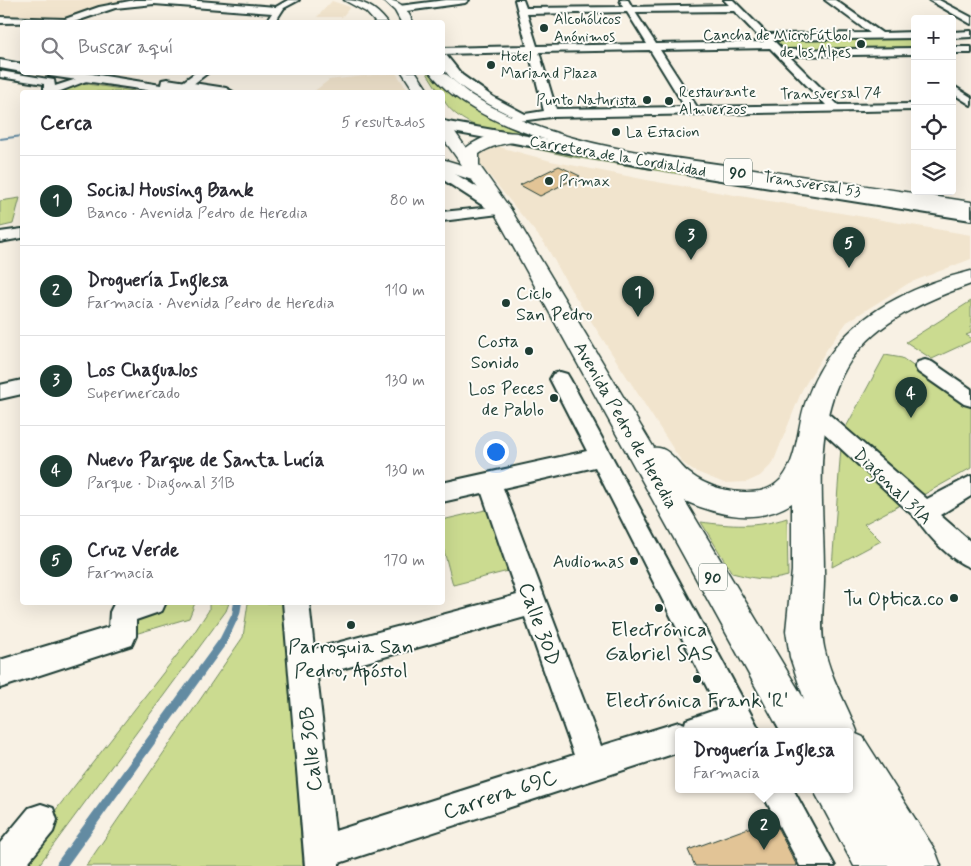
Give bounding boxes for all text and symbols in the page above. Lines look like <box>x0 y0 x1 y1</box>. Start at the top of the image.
place label: Alcohólicos Anónimos <box>554 10 621 47</box>
map controls <box>911 15 956 195</box>
button: + <box>911 15 956 60</box>
search box <box>20 20 445 75</box>
marker: Alcohólicos Anónimos <box>538 22 550 34</box>
place label: Cancha de MicroFútbol de los Alpes <box>703 26 851 63</box>
icon: search <box>38 34 66 62</box>
text: Buscar aquí <box>78 35 173 60</box>
marker: Cancha de MicroFútbol de los Alpes <box>855 38 867 50</box>
place label: Hotel Mariand Plaza <box>501 47 597 84</box>
marker: Hotel Mariand Plaza <box>485 59 497 71</box>
button: − <box>911 60 956 105</box>
place label: Restaurante Almuerzos <box>679 83 756 120</box>
street label: Transversal 74 <box>780 83 882 105</box>
place label: Punto Naturista <box>536 91 637 111</box>
marker: Punto Naturista <box>641 94 653 106</box>
marker: Restaurante Almuerzos <box>663 95 675 107</box>
button: locate <box>911 105 956 150</box>
text: Cerca <box>40 109 93 137</box>
text: 5 resultados <box>341 112 425 133</box>
place label: La Estacion <box>626 123 700 143</box>
marker: La Estacion <box>610 126 622 138</box>
street label: Carretera de la Cordialidad <box>528 132 708 182</box>
button: layers <box>911 150 956 195</box>
road number: 90 <box>724 158 752 186</box>
street label: Transversal 53 <box>762 167 862 203</box>
place label: Primax <box>559 172 610 192</box>
marker: Primax <box>543 175 555 187</box>
text: Social Housing Bank <box>87 178 254 203</box>
text: 1 <box>52 190 60 211</box>
text: 80 m <box>390 190 425 211</box>
text: Banco · Avenida Pedro de Heredia <box>87 203 308 224</box>
pin: 3 <box>675 219 707 260</box>
pin: 5 <box>833 227 865 268</box>
text: Droguería Inglesa <box>87 268 229 293</box>
pin: 1 <box>622 276 654 317</box>
text: 2 <box>52 280 60 301</box>
text: 110 m <box>384 280 425 301</box>
place label: Ciclo San Pedro <box>516 282 593 327</box>
text: Farmacia · Avenida Pedro de Heredia <box>87 293 335 314</box>
marker: Ciclo San Pedro <box>500 297 512 309</box>
place label: Costa Sonido <box>471 330 519 375</box>
street label: Avenida Pedro de Heredia <box>567 338 683 513</box>
marker: Costa Sonido <box>523 345 535 357</box>
text: Los Chagualos <box>87 358 198 383</box>
text: 3 <box>52 370 60 391</box>
text: 130 m <box>384 370 425 391</box>
place label: Los Peces de Pablo <box>469 377 544 422</box>
pin: 4 <box>895 377 927 418</box>
text: Supermercado <box>87 383 180 404</box>
marker: Los Peces de Pablo <box>548 392 560 404</box>
your location <box>483 439 509 465</box>
street label: Diagonal 31A <box>846 443 937 532</box>
text: Nuevo Parque de Santa Lucía <box>87 448 325 473</box>
text: 4 <box>51 460 61 481</box>
text: 130 m <box>384 460 425 481</box>
text: Parque · Diagonal 31B <box>87 473 235 494</box>
text: Cruz Verde <box>87 538 179 563</box>
text: 5 <box>51 550 61 571</box>
text: 170 m <box>383 550 425 571</box>
place label: Audiomas <box>553 550 624 574</box>
marker: Audiomas <box>628 555 640 567</box>
text: Farmacia <box>87 563 154 584</box>
road number: 90 <box>699 564 727 590</box>
street label: Calle 30D <box>511 579 567 670</box>
place label: Tu Optica.co <box>843 585 944 613</box>
marker: Tu Optica.co <box>948 592 960 604</box>
marker: Electrónica Gabriel SAS <box>653 602 665 614</box>
place label: Electrónica Gabriel SAS <box>605 616 713 668</box>
marker: Parroquia San Pedro, Apóstol <box>345 619 357 631</box>
place label: Parroquia San Pedro, Apóstol <box>288 633 414 686</box>
marker: Electrónica Frank 'R' <box>691 673 703 685</box>
place label: Electrónica Frank 'R' <box>605 687 789 715</box>
street label: Calle 30B <box>293 705 329 793</box>
popup <box>675 728 853 793</box>
text: Droguería Inglesa <box>693 738 835 763</box>
street label: Carrera 69C <box>440 763 561 827</box>
text: Farmacia <box>693 763 760 784</box>
pin: 2 <box>748 809 780 850</box>

